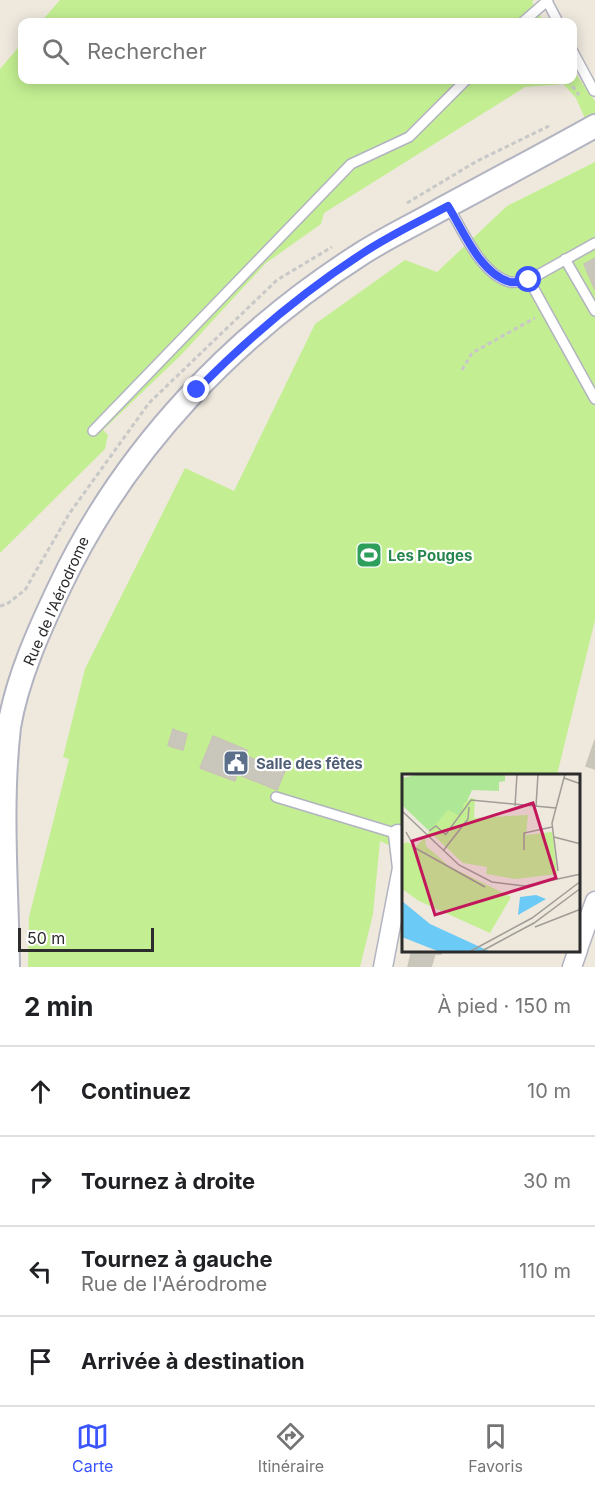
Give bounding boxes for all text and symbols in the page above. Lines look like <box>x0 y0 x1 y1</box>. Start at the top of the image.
search box <box>18 18 577 84</box>
icon: search <box>39 35 72 68</box>
text: Rechercher <box>87 38 207 64</box>
route start <box>515 266 541 292</box>
route end <box>183 376 209 402</box>
street label: Rue de l'Aérodrome <box>19 533 93 669</box>
sports icon: Les Pouges <box>354 540 384 570</box>
place label: Les Pouges <box>388 546 472 565</box>
public building icon: Salle des fêtes <box>221 748 251 778</box>
place label: Salle des fêtes <box>256 754 363 773</box>
inset map <box>402 774 580 952</box>
scale bar <box>18 925 154 952</box>
text: 50 m <box>27 928 65 948</box>
text: 2 min <box>24 991 94 1022</box>
text: À pied · 150 m <box>438 994 571 1018</box>
icon: ahead <box>24 1075 57 1108</box>
text: Continuez <box>81 1078 191 1104</box>
text: 10 m <box>527 1079 571 1103</box>
icon: right <box>24 1165 57 1198</box>
text: Tournez à droite <box>81 1168 255 1194</box>
text: 30 m <box>523 1169 571 1193</box>
text: Tournez à gauche <box>81 1246 273 1272</box>
icon: left <box>24 1255 57 1288</box>
text: 110 m <box>519 1259 571 1283</box>
text: Rue de l'Aérodrome <box>81 1272 267 1296</box>
icon: arrive <box>24 1345 57 1378</box>
text: Arrivée à destination <box>81 1348 305 1374</box>
tab: Carte <box>72 1420 113 1476</box>
tab: Itinéraire <box>258 1420 324 1476</box>
tab: Favoris <box>468 1420 523 1476</box>

